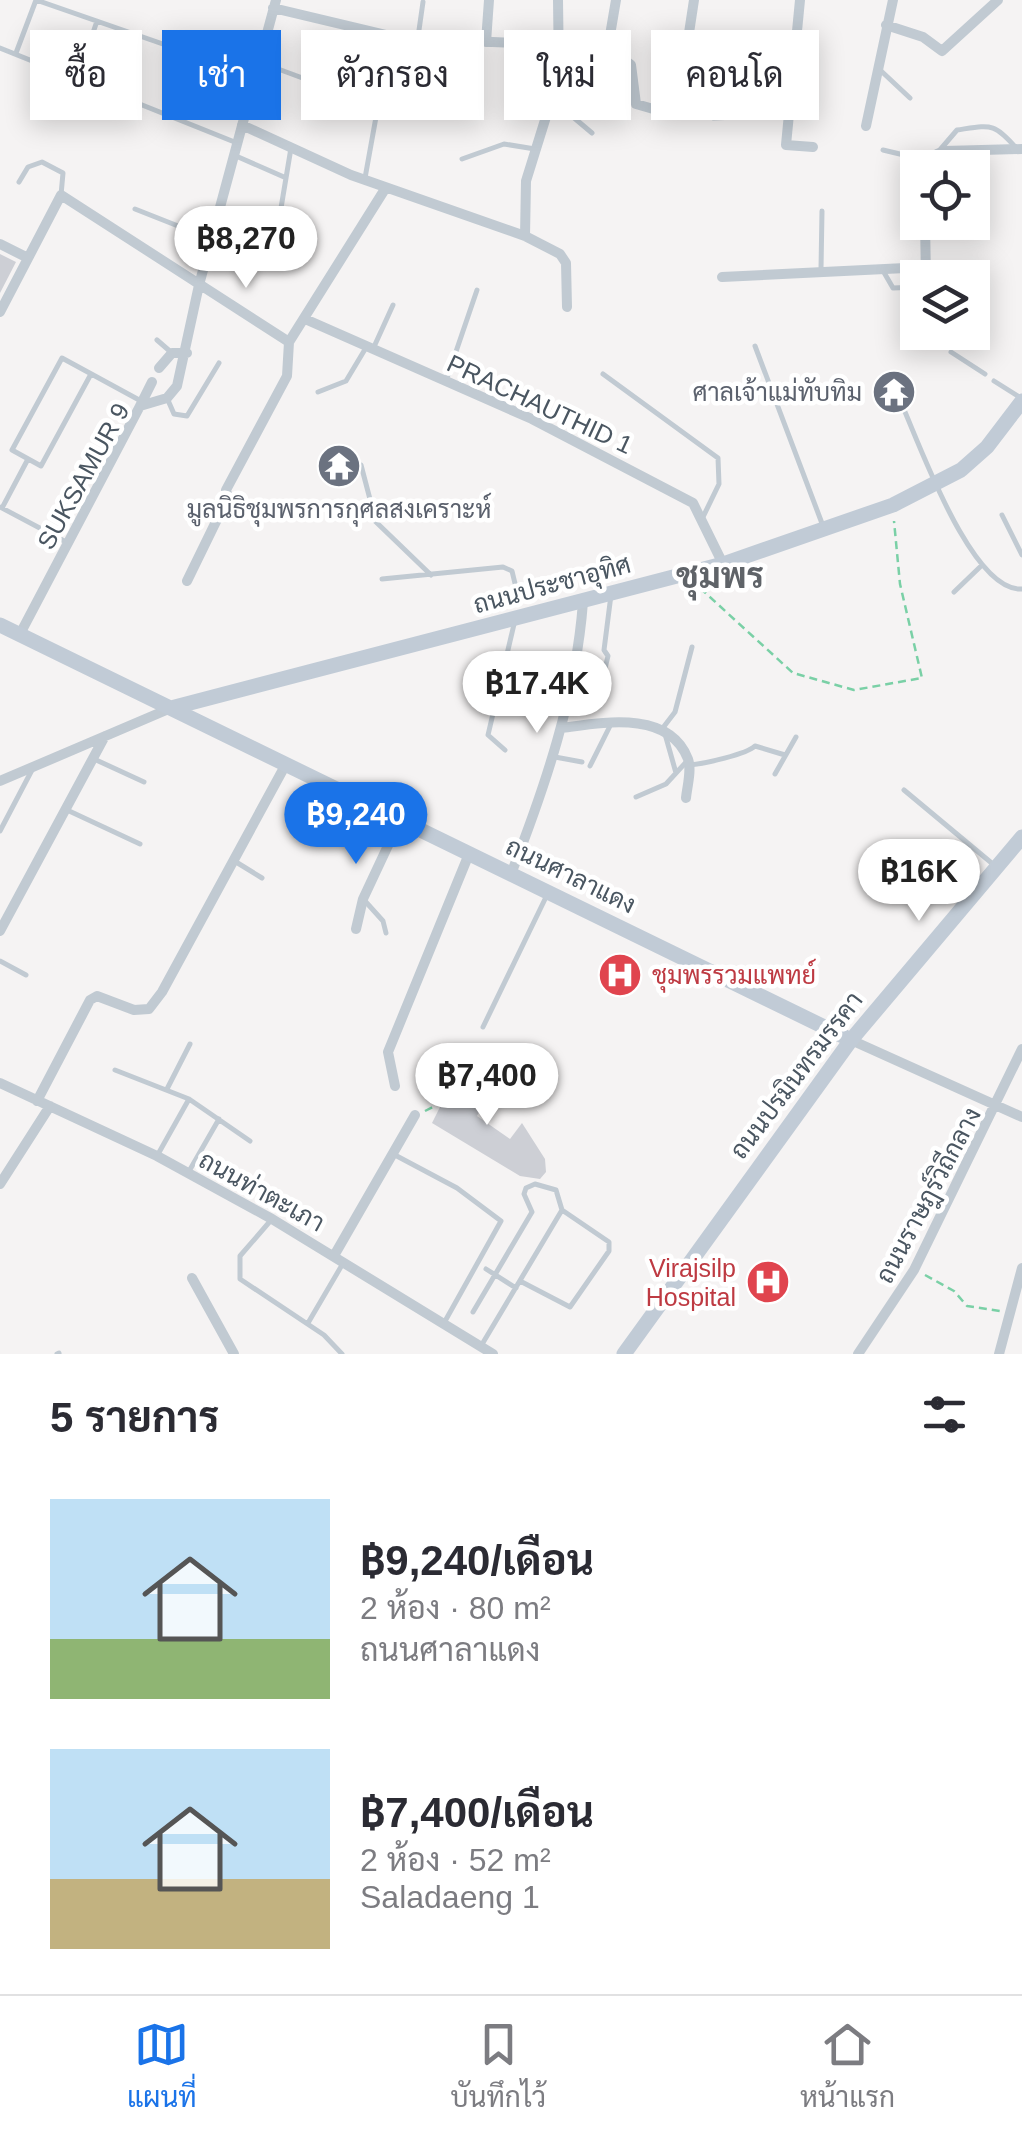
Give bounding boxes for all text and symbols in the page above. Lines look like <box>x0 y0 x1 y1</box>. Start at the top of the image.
chip: ซื้อ <box>30 30 142 120</box>
chip: เช่า <box>162 30 281 120</box>
chip: ตัวกรอง <box>301 30 484 120</box>
chip: ใหม่ <box>504 30 631 120</box>
chip: คอนโด <box>651 30 819 120</box>
map controls <box>900 150 990 350</box>
button: locate <box>900 150 990 240</box>
pin: ฿8,270 <box>165 206 327 291</box>
text: ฿8,270 <box>196 220 296 256</box>
button: layers <box>900 260 990 350</box>
street label: PRACHAUTHID 1 <box>443 349 637 459</box>
temple icon: ศาลเจ้าแม่ทับทิม <box>871 369 917 415</box>
place label: ศาลเจ้าแม่ทับทิม <box>692 376 862 406</box>
street label: SUKSAMUR 9 <box>31 398 135 554</box>
temple icon: มูลนิธิชุมพรการกุศลสงเคราะห์ <box>316 443 362 489</box>
place label: มูลนิธิชุมพรการกุศลสงเคราะห์ <box>187 492 491 527</box>
street label: ถนนประชาอุทิศ <box>470 549 635 622</box>
district label: ชุมพร <box>676 556 764 601</box>
pin: ฿17.4K <box>456 651 618 736</box>
text: ฿17.4K <box>485 665 589 701</box>
pin: ฿9,240 <box>275 782 437 867</box>
text: ฿9,240 <box>306 796 406 832</box>
street label: ถนนศาลาแดง <box>502 832 640 918</box>
pin: ฿16K <box>860 839 978 924</box>
text: ฿16K <box>880 853 958 889</box>
hospital icon: ชุมพรรวมแพทย์ <box>597 952 643 998</box>
place label: ชุมพรรวมแพทย์ <box>652 958 816 993</box>
street label: ถนนปรมินทรมรรคา <box>723 986 868 1164</box>
pin: ฿7,400 <box>406 1043 568 1128</box>
text: ฿7,400 <box>437 1057 537 1093</box>
street label: ถนนราษฎร์วิถีกลาง <box>867 1101 990 1289</box>
street label: ถนนท่าตะเภา <box>195 1144 330 1237</box>
place label: Virajsilp Hospital <box>646 1254 736 1311</box>
hospital icon: Virajsilp Hospital <box>745 1259 791 1305</box>
icon: filters <box>917 1387 972 1442</box>
text: 5 รายการ <box>50 1394 219 1441</box>
text: ฿9,240/เดือน <box>360 1537 594 1584</box>
icon: home <box>130 1539 250 1659</box>
text: 2 ห้อง · 80 m² <box>360 1590 551 1626</box>
text: ถนนศาลาแดง <box>360 1632 540 1668</box>
icon: home <box>130 1789 250 1909</box>
text: ฿7,400/เดือน <box>360 1789 594 1836</box>
text: 2 ห้อง · 52 m² <box>360 1842 551 1878</box>
text: Saladaeng 1 <box>360 1879 540 1915</box>
tab: แผนที่ <box>127 2017 197 2114</box>
tab: บันทึกไว้ <box>451 2017 546 2114</box>
tab: หน้าแรก <box>800 2017 895 2114</box>

